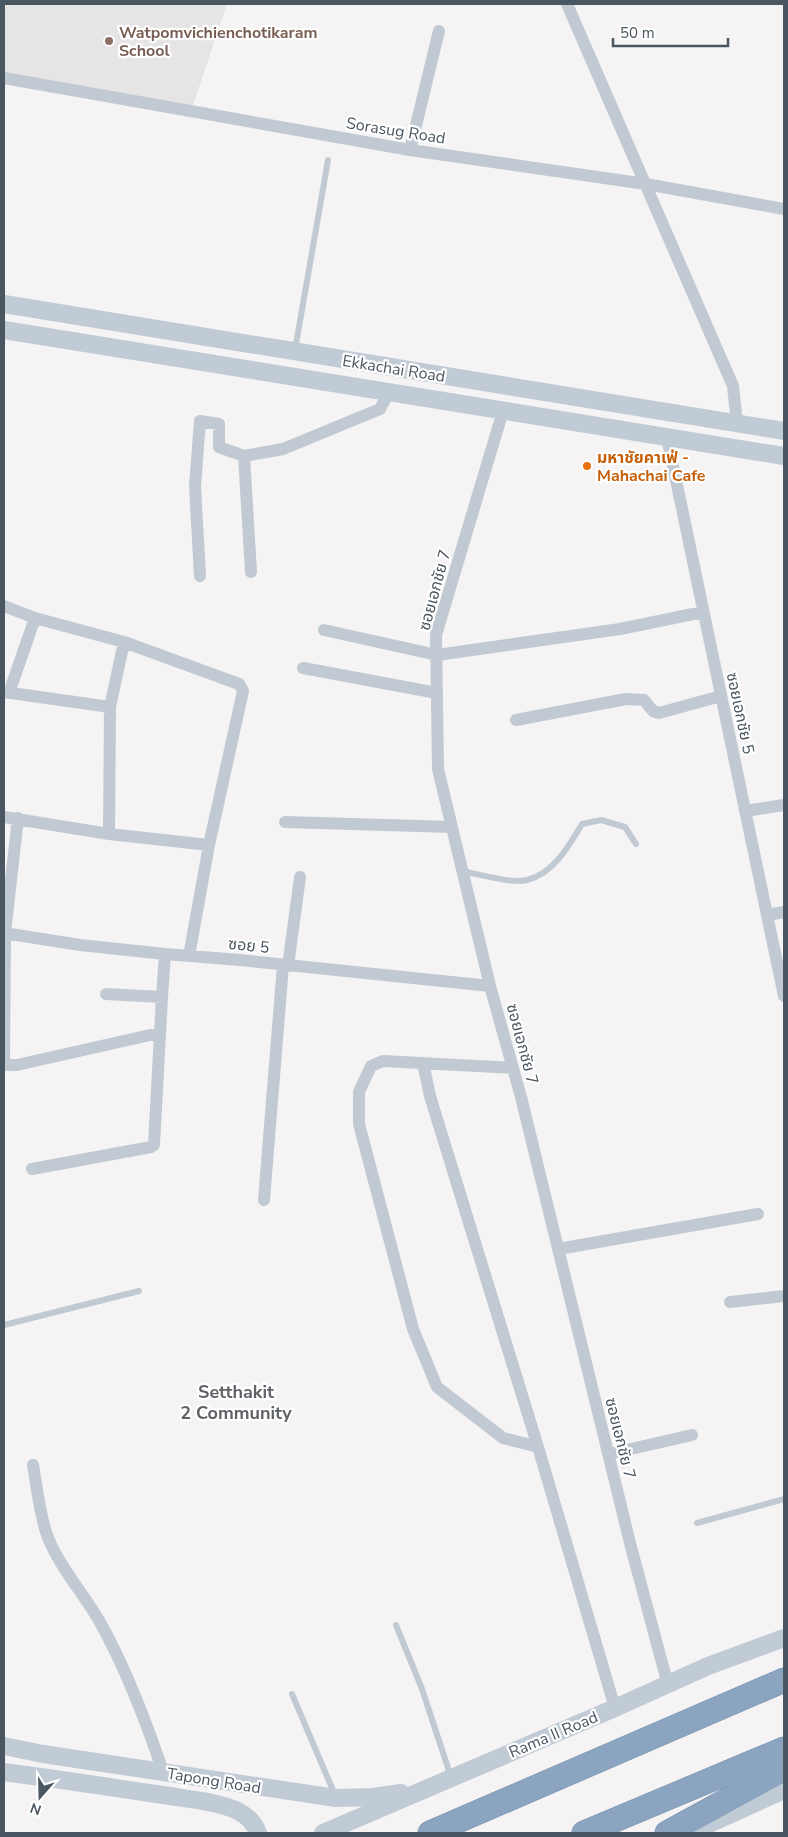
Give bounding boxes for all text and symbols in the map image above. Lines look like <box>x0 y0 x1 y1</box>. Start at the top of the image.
scale bar <box>613 15 728 47</box>
place label: Watpomvichienchotikaram School <box>119 22 318 62</box>
text: 50 m <box>620 23 655 43</box>
marker: Watpomvichienchotikaram School <box>103 35 115 47</box>
street label: Sorasug Road <box>345 112 447 150</box>
street label: Ekkachai Road <box>341 350 447 388</box>
place label: มหาชัยคาเฟ่ - Mahachai Cafe <box>597 447 706 487</box>
marker: มหาชัยคาเฟ่ - Mahachai Cafe <box>581 460 593 472</box>
street label: ซอยเอกชัย 7 <box>414 547 456 633</box>
street label: ซอยเอกชัย 5 <box>721 670 759 756</box>
street label: ซอย 5 <box>227 933 271 959</box>
street label: ซอยเอกชัย 7 <box>501 1001 543 1087</box>
district label: Setthakit 2 Community <box>180 1380 292 1425</box>
street label: ซอยเอกชัย 7 <box>599 1395 641 1481</box>
street label: Rama II Road <box>505 1706 601 1764</box>
street label: Tapong Road <box>165 1763 262 1799</box>
north arrow <box>15 1772 65 1822</box>
text: N <box>28 1798 44 1819</box>

